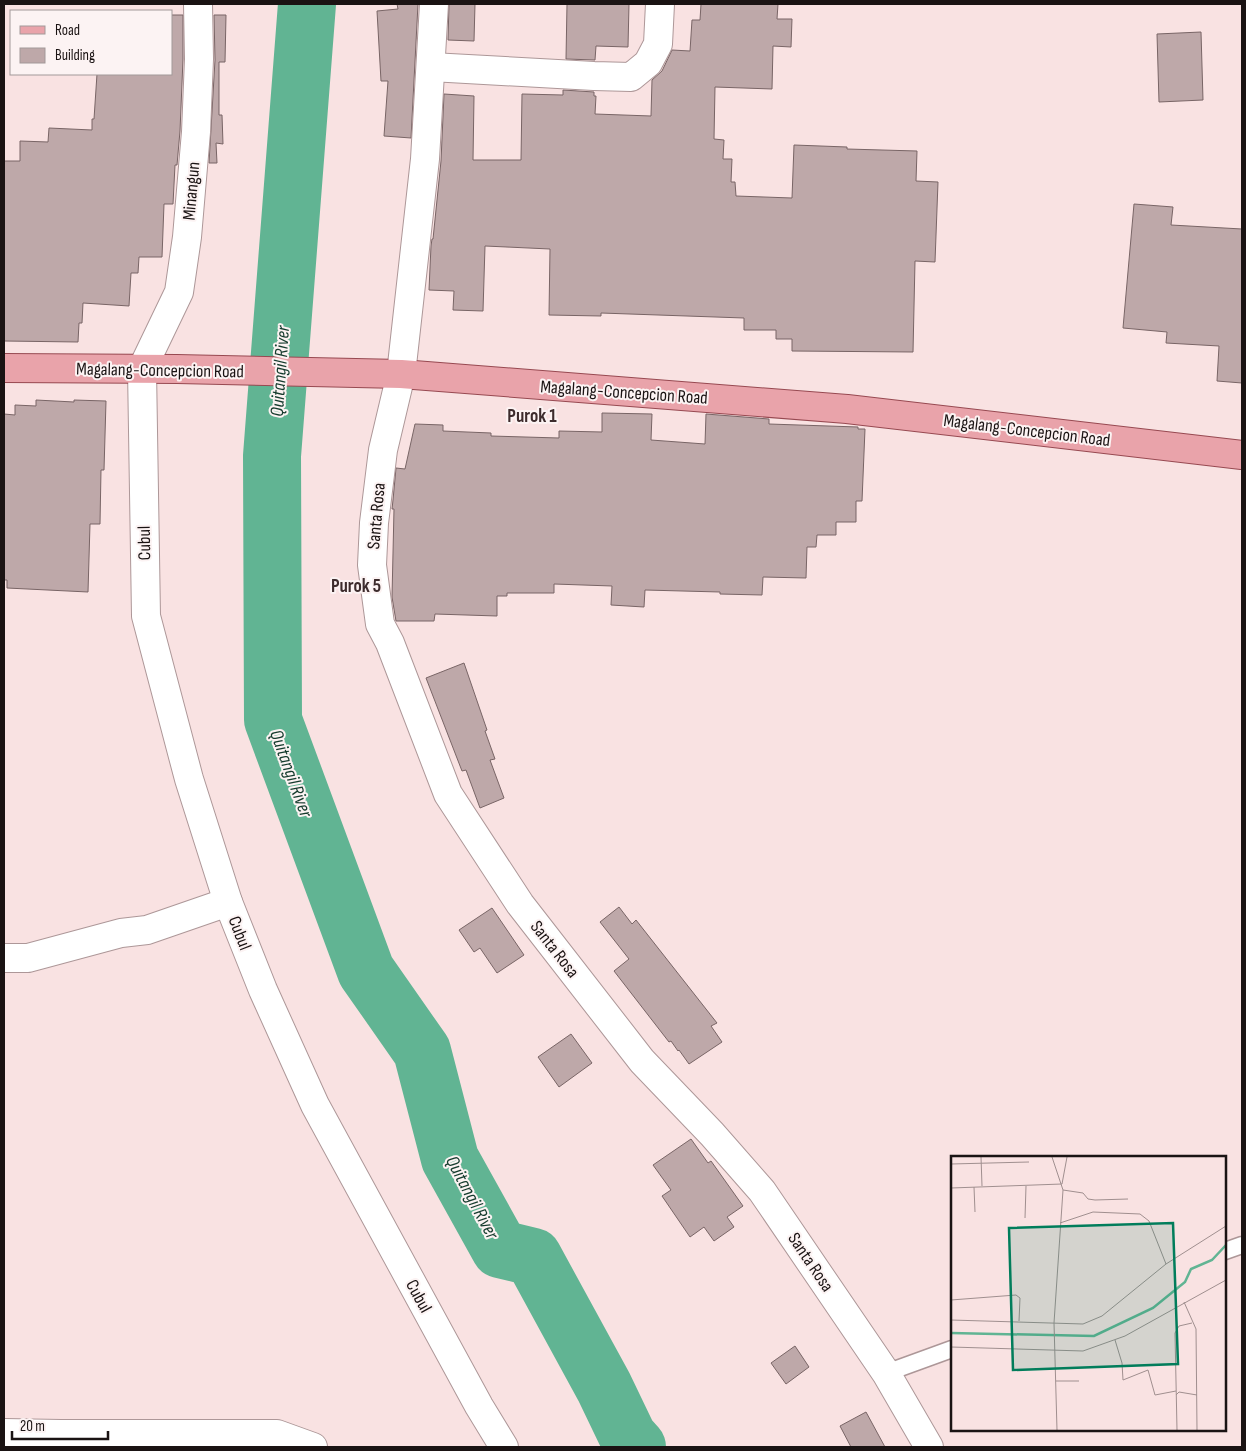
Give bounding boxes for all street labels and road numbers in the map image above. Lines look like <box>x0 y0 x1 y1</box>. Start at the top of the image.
street label: Minangun <box>178 161 205 221</box>
street label: Magalang-Concepcion Road <box>76 359 244 382</box>
street label: Magalang-Concepcion Road <box>540 376 708 409</box>
street label: Magalang-Concepcion Road <box>942 410 1111 451</box>
street label: Santa Rosa <box>363 482 390 550</box>
street label: Cubul <box>134 526 155 560</box>
street label: Cubul <box>224 913 256 953</box>
street label: Santa Rosa <box>526 917 583 982</box>
street label: Santa Rosa <box>783 1229 838 1296</box>
street label: Cubul <box>401 1276 436 1316</box>

